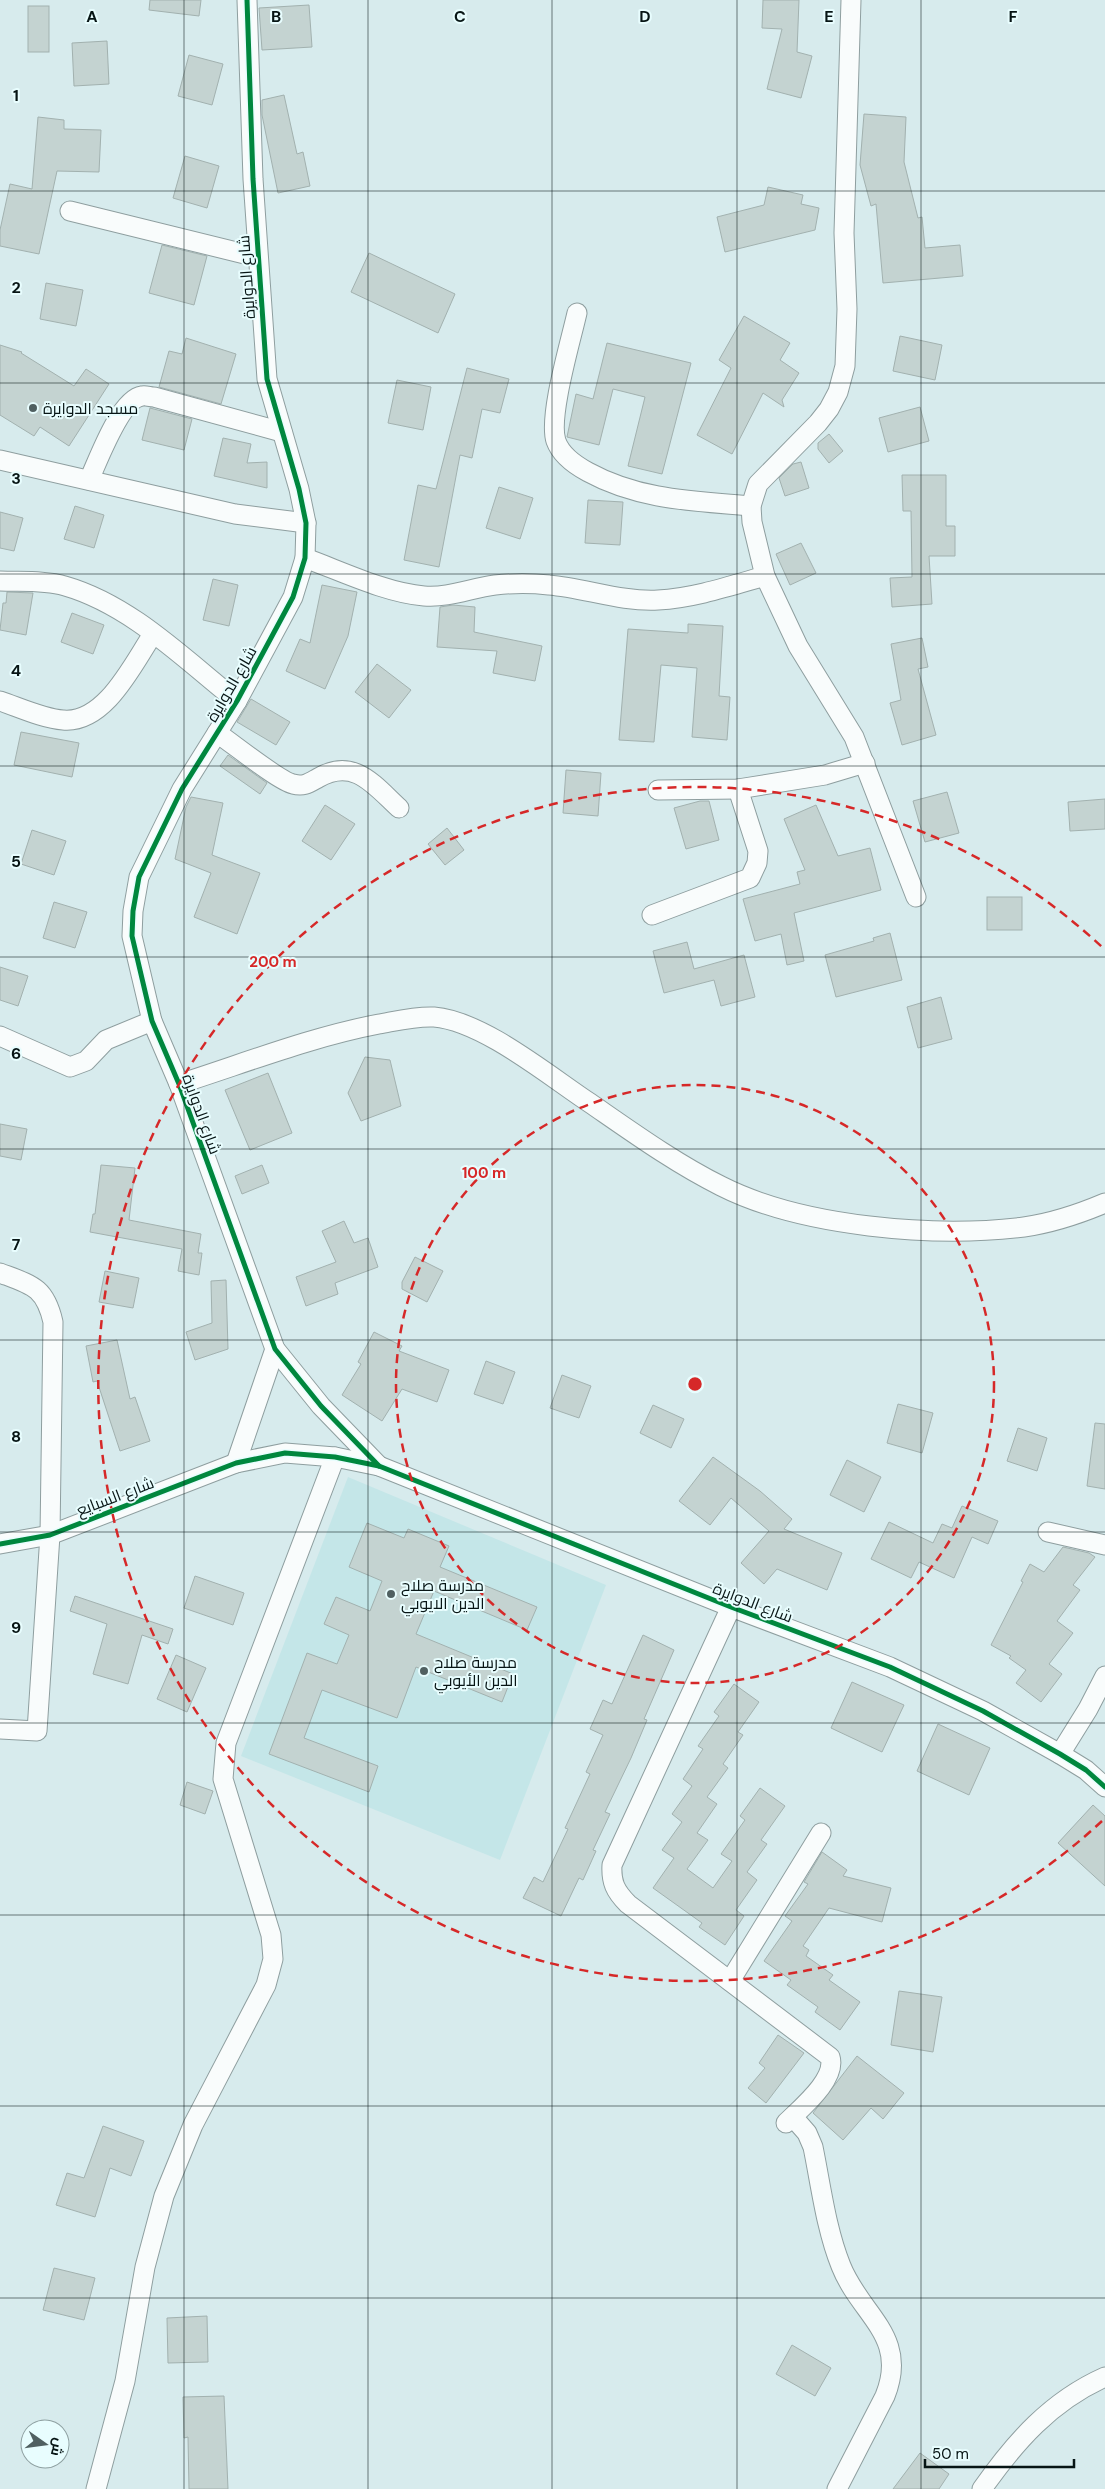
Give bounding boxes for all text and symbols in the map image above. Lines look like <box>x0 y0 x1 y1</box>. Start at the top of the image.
text: A <box>86 6 98 27</box>
text: B <box>271 6 281 27</box>
text: C <box>454 6 466 27</box>
text: D <box>639 6 651 27</box>
text: E <box>824 6 834 27</box>
text: F <box>1009 6 1018 27</box>
text: 1 <box>13 85 19 106</box>
street label: شارع الدوايرة <box>233 234 261 320</box>
text: 2 <box>11 277 21 298</box>
place label: مسجد الدوايرة <box>43 398 138 419</box>
marker: مسجد الدوايرة <box>27 402 39 414</box>
text: 3 <box>11 468 21 489</box>
street label: شارع الدوايرة <box>201 643 262 726</box>
text: 4 <box>11 660 21 681</box>
text: 5 <box>11 851 21 872</box>
text: 200 m <box>249 952 297 972</box>
text: 6 <box>11 1043 21 1064</box>
street label: شارع الدوايرة <box>176 1071 226 1158</box>
text: 100 m <box>462 1163 506 1183</box>
text: 7 <box>12 1234 21 1255</box>
centre of rings <box>686 1375 704 1393</box>
text: 8 <box>11 1426 21 1447</box>
street label: شارع السبايع <box>73 1472 157 1522</box>
place label: مدرسة صلاح الدين الايوبي <box>401 1575 485 1617</box>
street label: شارع الدوايرة <box>710 1578 796 1628</box>
marker: مدرسة صلاح الدين الايوبي <box>385 1588 397 1600</box>
text: 9 <box>11 1617 21 1638</box>
place label: مدرسة صلاح الدين الأيوبي <box>434 1652 518 1694</box>
marker: مدرسة صلاح الدين الأيوبي <box>418 1665 430 1677</box>
north arrow <box>20 2419 70 2469</box>
text: ش <box>47 2436 69 2458</box>
scale bar <box>925 2436 1074 2468</box>
text: 50 m <box>932 2444 969 2464</box>

